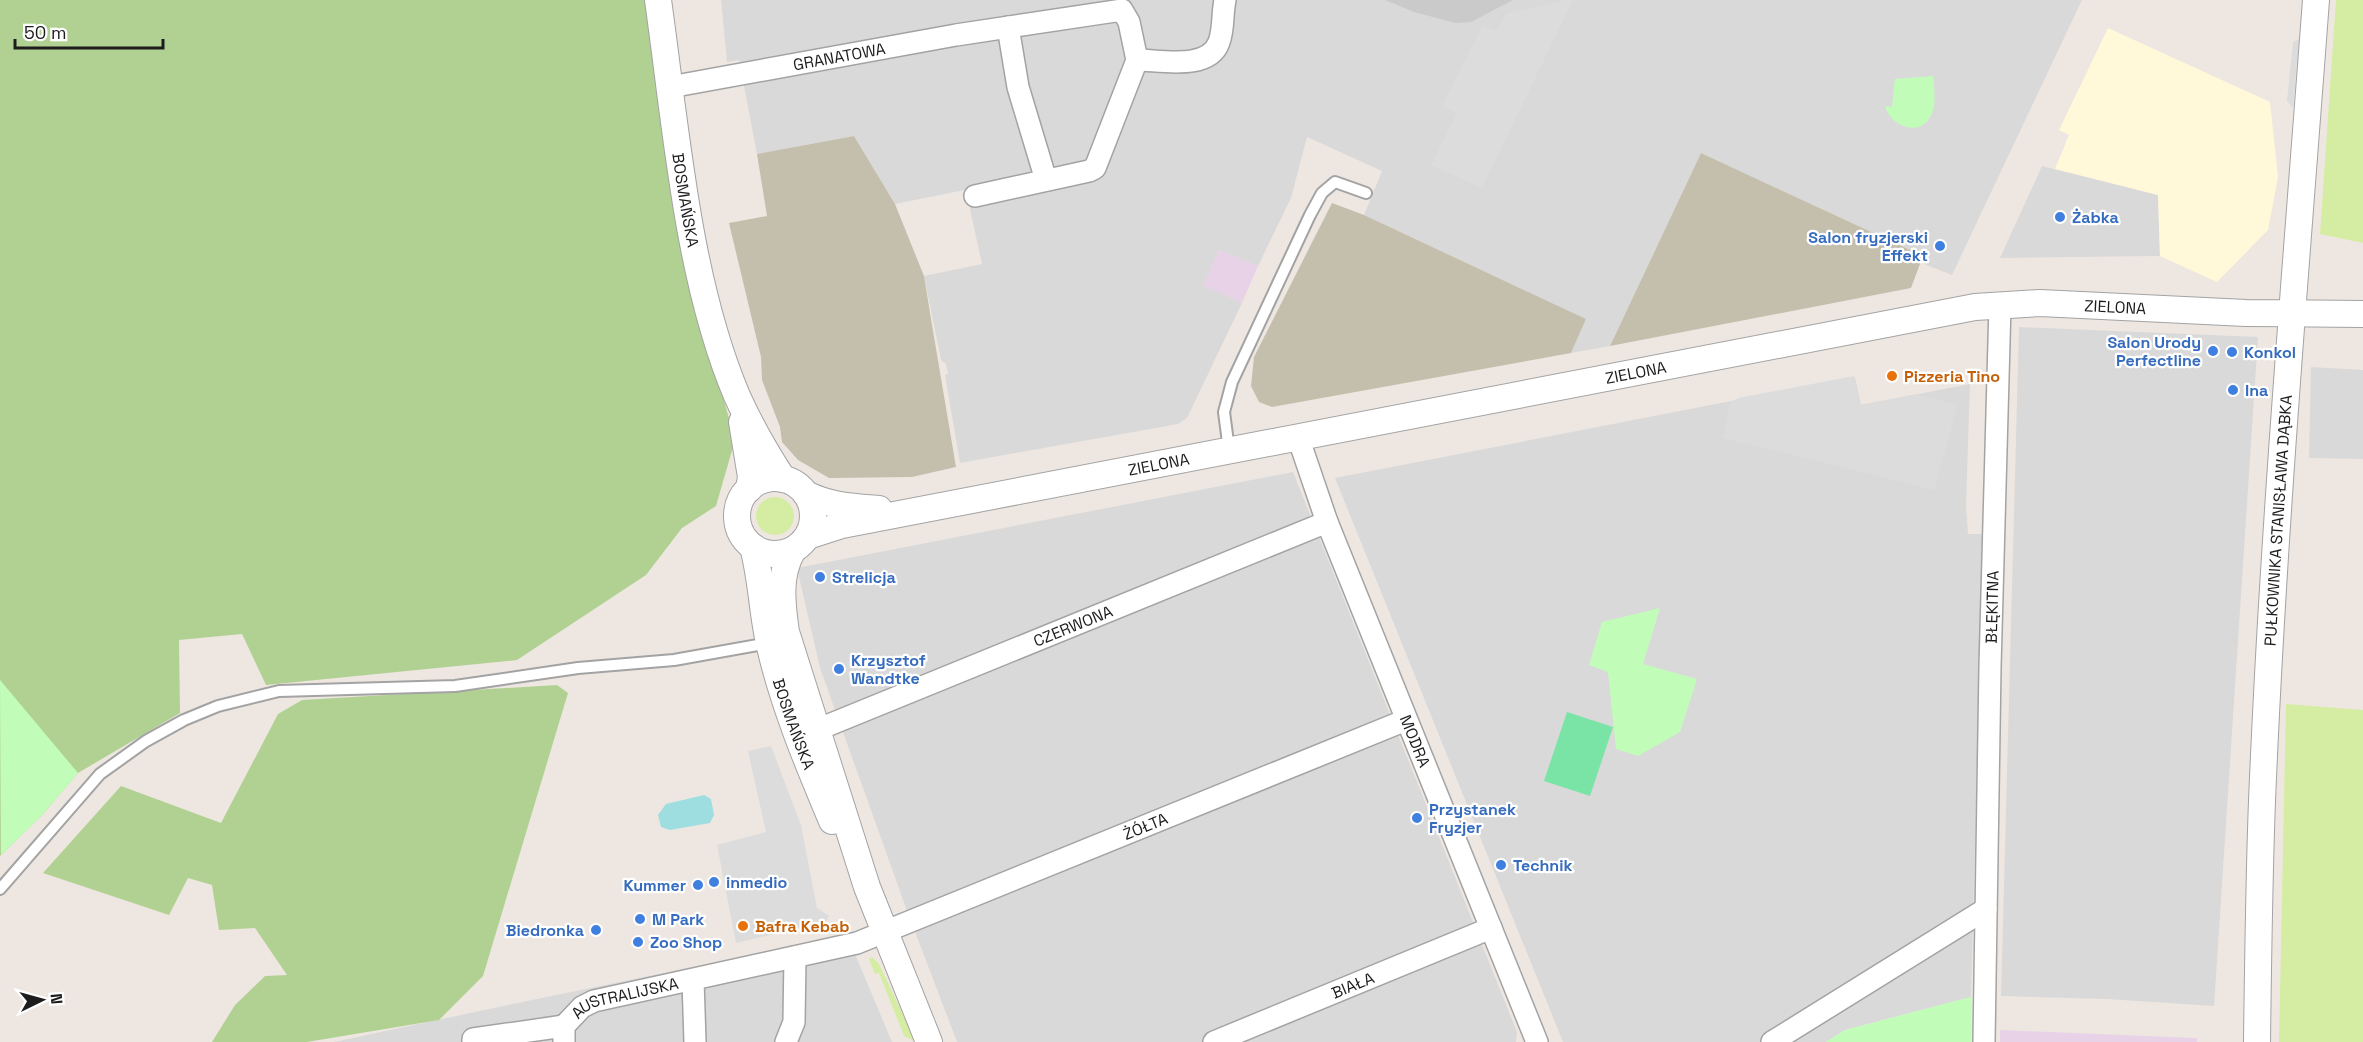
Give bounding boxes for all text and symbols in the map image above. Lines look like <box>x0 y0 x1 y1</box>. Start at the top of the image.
scale bar <box>15 12 164 50</box>
text: 50 m <box>24 21 66 44</box>
street label: GRANATOWA <box>791 38 887 75</box>
street label: BOSMAŃSKA <box>667 152 704 249</box>
place label: Żabka <box>2072 207 2119 228</box>
marker: Żabka <box>2053 210 2067 224</box>
place label: Salon fryzjerski Effekt <box>1808 227 1928 266</box>
marker: Salon fryzjerski Effekt <box>1933 239 1947 253</box>
street label: ZIELONA <box>2084 295 2147 319</box>
place label: Salon Urody Perfectline <box>2107 332 2201 371</box>
place label: Konkol <box>2244 342 2296 363</box>
marker: Salon Urody Perfectline <box>2206 344 2220 358</box>
marker: Konkol <box>2225 345 2239 359</box>
street label: ZIELONA <box>1603 357 1668 389</box>
place label: Pizzeria Tino <box>1904 366 2000 387</box>
marker: Pizzeria Tino <box>1885 369 1899 383</box>
place label: Ina <box>2245 380 2268 401</box>
marker: Ina <box>2226 383 2240 397</box>
street label: PUŁKOWNIKA STANISŁAWA DĄBKA <box>2260 394 2297 647</box>
street label: ZIELONA <box>1126 448 1191 481</box>
place label: Strelicja <box>832 567 896 588</box>
marker: Strelicja <box>813 570 827 584</box>
street label: BŁĘKITNA <box>1981 570 2004 644</box>
street label: CZERWONA <box>1030 601 1116 652</box>
place label: Krzysztof Wandtke <box>851 650 926 689</box>
marker: Krzysztof Wandtke <box>832 662 846 676</box>
street label: BOSMAŃSKA <box>768 676 820 773</box>
street label: MODRA <box>1395 712 1435 771</box>
place label: Przystanek Fryzjer <box>1429 799 1516 838</box>
street label: ŻÓŁTA <box>1120 808 1171 845</box>
marker: Przystanek Fryzjer <box>1410 811 1424 825</box>
place label: Technik <box>1513 855 1573 876</box>
marker: Technik <box>1494 858 1508 872</box>
place label: inmedio <box>726 872 787 893</box>
place label: Kummer <box>623 875 686 896</box>
marker: inmedio <box>707 875 721 889</box>
marker: Kummer <box>691 878 705 892</box>
place label: M Park <box>652 909 704 930</box>
marker: M Park <box>633 912 647 926</box>
place label: Bafra Kebab <box>755 916 849 937</box>
marker: Bafra Kebab <box>736 919 750 933</box>
place label: Biedronka <box>506 920 584 941</box>
marker: Biedronka <box>589 923 603 937</box>
place label: Zoo Shop <box>650 932 722 953</box>
marker: Zoo Shop <box>631 935 645 949</box>
street label: BIAŁA <box>1328 967 1377 1004</box>
north arrow <box>12 970 72 1030</box>
street label: AUSTRALIJSKA <box>567 973 680 1023</box>
text: N <box>46 992 67 1005</box>

